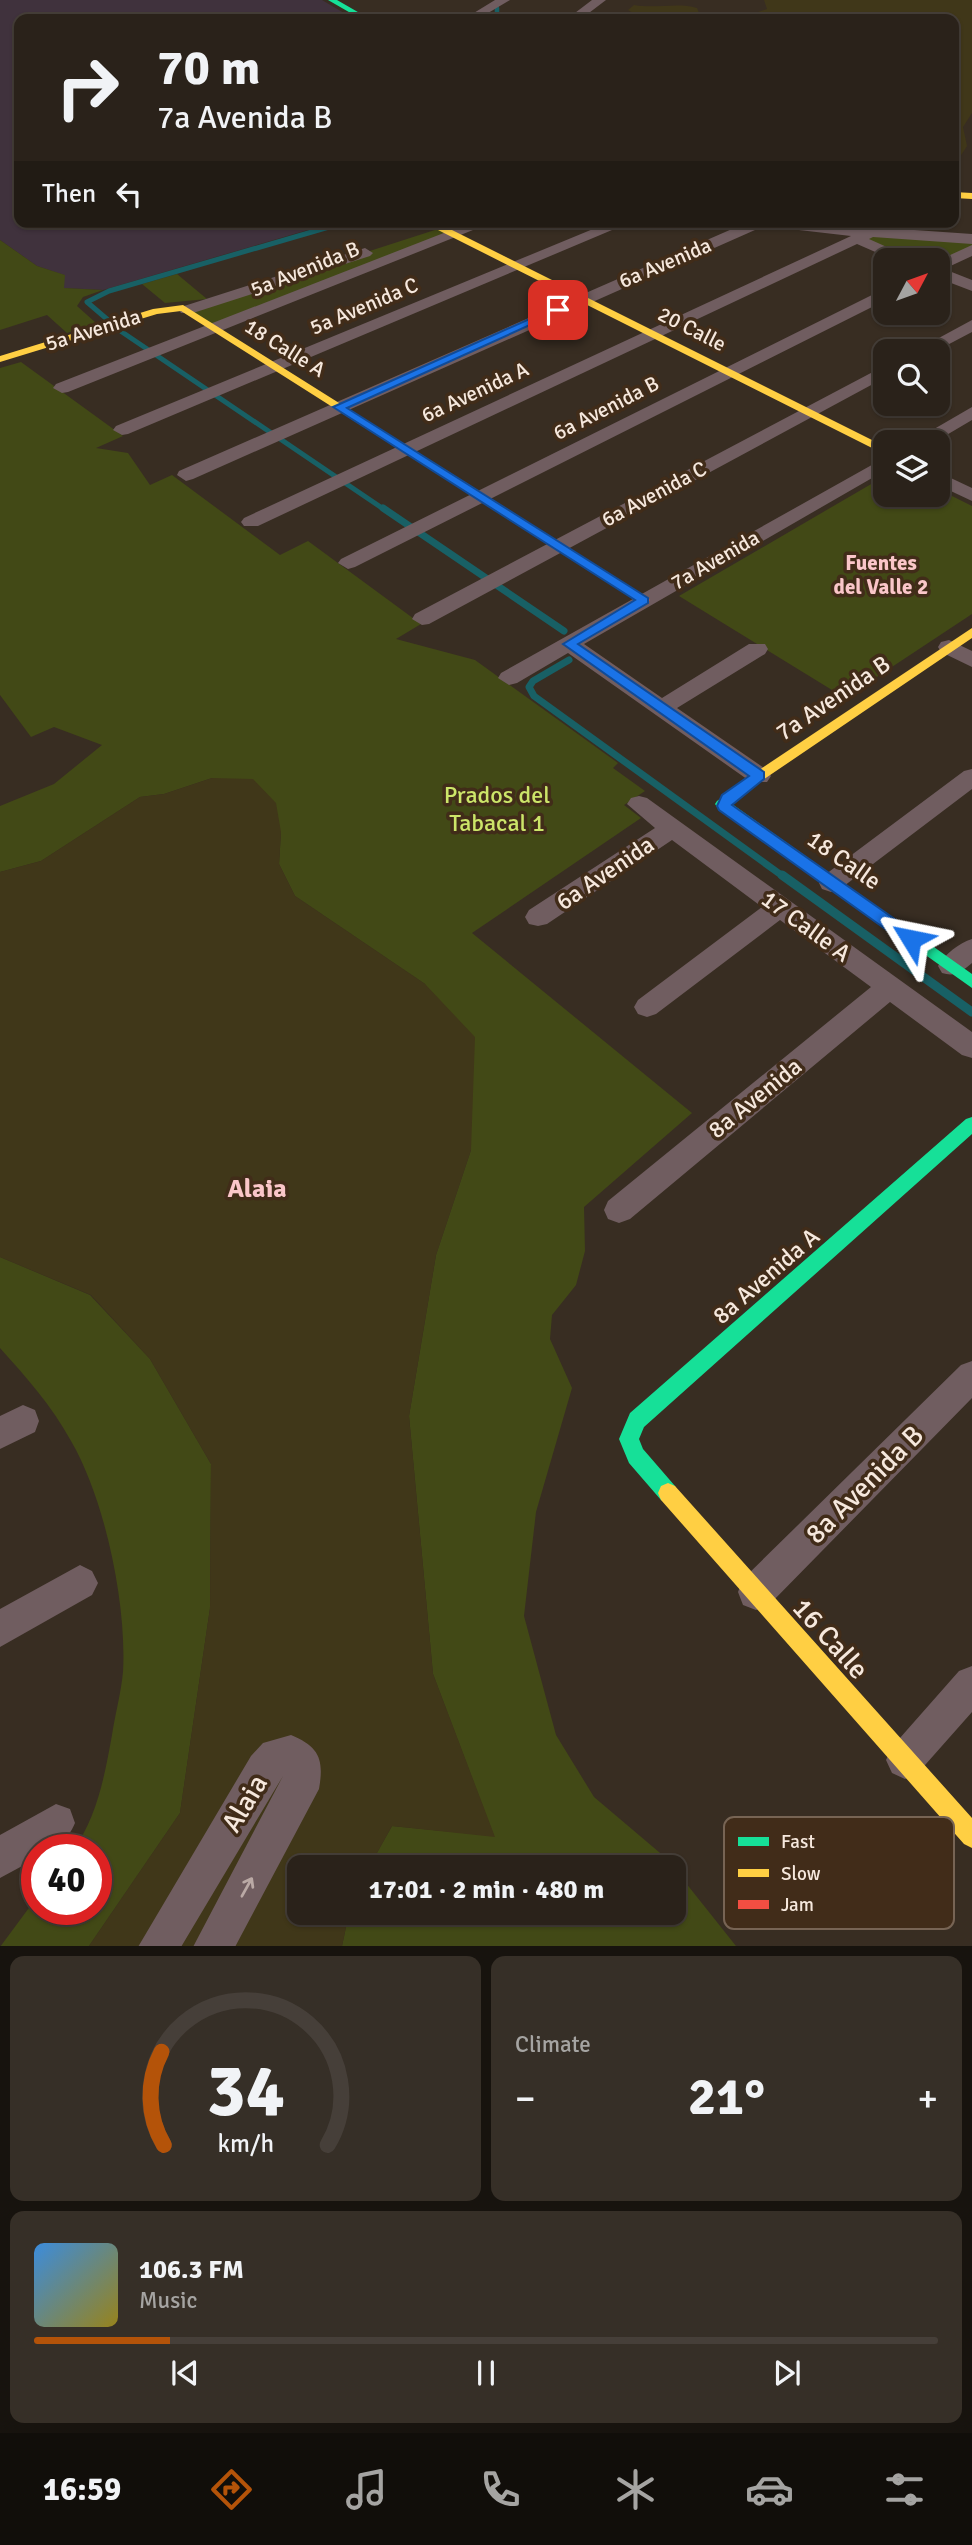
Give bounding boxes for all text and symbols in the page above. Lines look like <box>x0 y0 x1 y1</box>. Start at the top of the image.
text: 70 m <box>157 38 260 98</box>
icon: right <box>42 42 133 133</box>
text: 7a Avenida B <box>157 98 332 137</box>
icon: left <box>110 175 148 213</box>
text: Then <box>42 178 96 210</box>
street label: 6a Avenida <box>615 232 715 294</box>
street label: 5a Avenida B <box>247 235 363 303</box>
north arrow <box>873 248 950 326</box>
map controls <box>873 248 950 507</box>
street label: 5a Avenida C <box>306 272 422 340</box>
pin <box>528 280 588 340</box>
icon: arrive <box>539 291 577 329</box>
street label: 20 Calle <box>654 301 730 357</box>
street label: 5a Avenida <box>42 303 144 357</box>
street label: 18 Calle A <box>240 313 330 383</box>
button: search <box>873 339 950 416</box>
street label: 6a Avenida A <box>417 356 533 428</box>
street label: 6a Avenida B <box>549 370 663 446</box>
button: layers <box>873 430 950 507</box>
street label: 6a Avenida C <box>597 455 711 533</box>
street label: 7a Avenida <box>666 524 764 596</box>
district label: Fuentes del Valle 2 <box>834 550 928 600</box>
street label: 7a Avenida B <box>770 649 896 747</box>
park label: Prados del Tabacal 1 <box>444 780 550 838</box>
street label: 18 Calle <box>801 824 887 896</box>
street label: 6a Avenida <box>550 829 660 917</box>
street label: 17 Calle A <box>755 884 857 969</box>
position arrow <box>874 902 948 976</box>
street label: 8a Avenida <box>702 1051 808 1145</box>
district label: Alaia <box>227 1173 287 1205</box>
street label: 8a Avenida A <box>706 1221 826 1331</box>
street label: 8a Avenida B <box>798 1418 931 1551</box>
street label: 16 Calle <box>785 1591 875 1686</box>
street label: Alaia <box>215 1769 275 1838</box>
legend <box>724 1817 954 1929</box>
text: Fast <box>781 1830 815 1854</box>
speed limit sign: 40 <box>21 1834 112 1925</box>
text: Slow <box>781 1862 821 1886</box>
text: 17:01 · 2 min · 480 m <box>369 1874 604 1906</box>
one-way arrow <box>241 1877 254 1898</box>
text: Jam <box>781 1893 814 1917</box>
text: Climate <box>515 2030 591 2059</box>
text: 34 <box>206 2047 285 2136</box>
text: 21° <box>688 2065 765 2129</box>
text: − <box>515 2075 536 2122</box>
text: + <box>917 2075 938 2122</box>
text: km/h <box>217 2127 274 2158</box>
text: 106.3 FM <box>139 2254 244 2286</box>
text: Music <box>139 2286 197 2315</box>
icon: previous <box>166 2354 204 2392</box>
icon: pause <box>467 2354 505 2392</box>
icon: next <box>768 2354 806 2392</box>
icon: directions <box>207 2465 256 2514</box>
icon: music <box>342 2465 391 2514</box>
icon: phone <box>476 2465 525 2514</box>
icon: climate <box>611 2465 660 2514</box>
icon: car <box>745 2465 794 2514</box>
icon: filters <box>880 2465 929 2514</box>
text: 16:59 <box>43 2470 121 2509</box>

